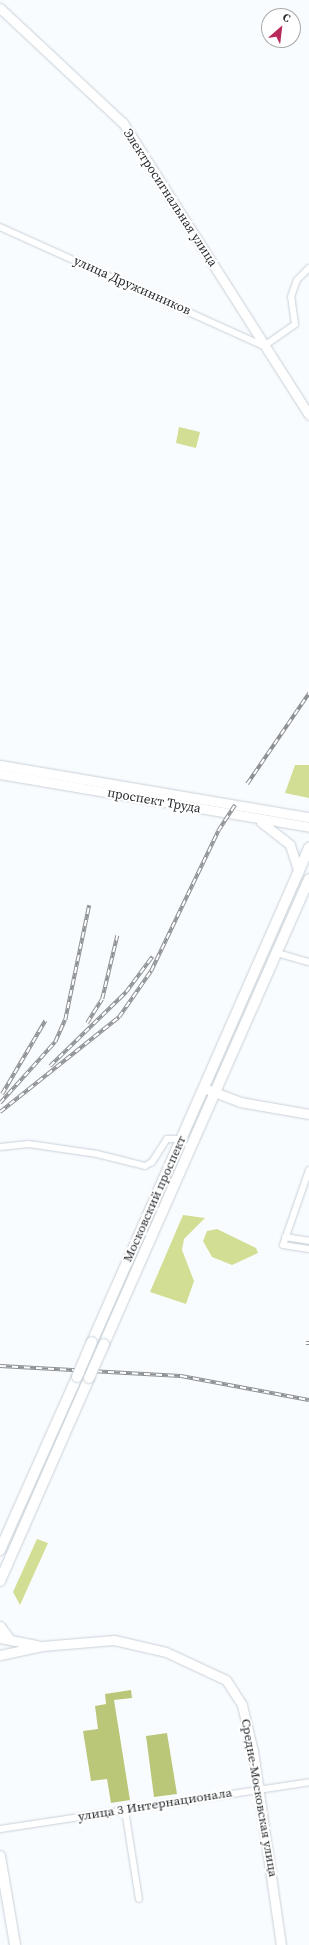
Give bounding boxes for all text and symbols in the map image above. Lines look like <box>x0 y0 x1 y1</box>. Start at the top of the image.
north arrow <box>261 8 301 48</box>
text: С <box>280 10 293 26</box>
street label: Электросигнальная улица <box>120 126 220 270</box>
street label: улица Дружинников <box>71 253 193 319</box>
street label: проспект Труда <box>106 785 202 817</box>
street label: Московский проспект <box>120 1133 190 1265</box>
street label: Средне-Московская улица <box>237 1718 281 1878</box>
street label: улица 3 Интернационала <box>77 1785 233 1825</box>

